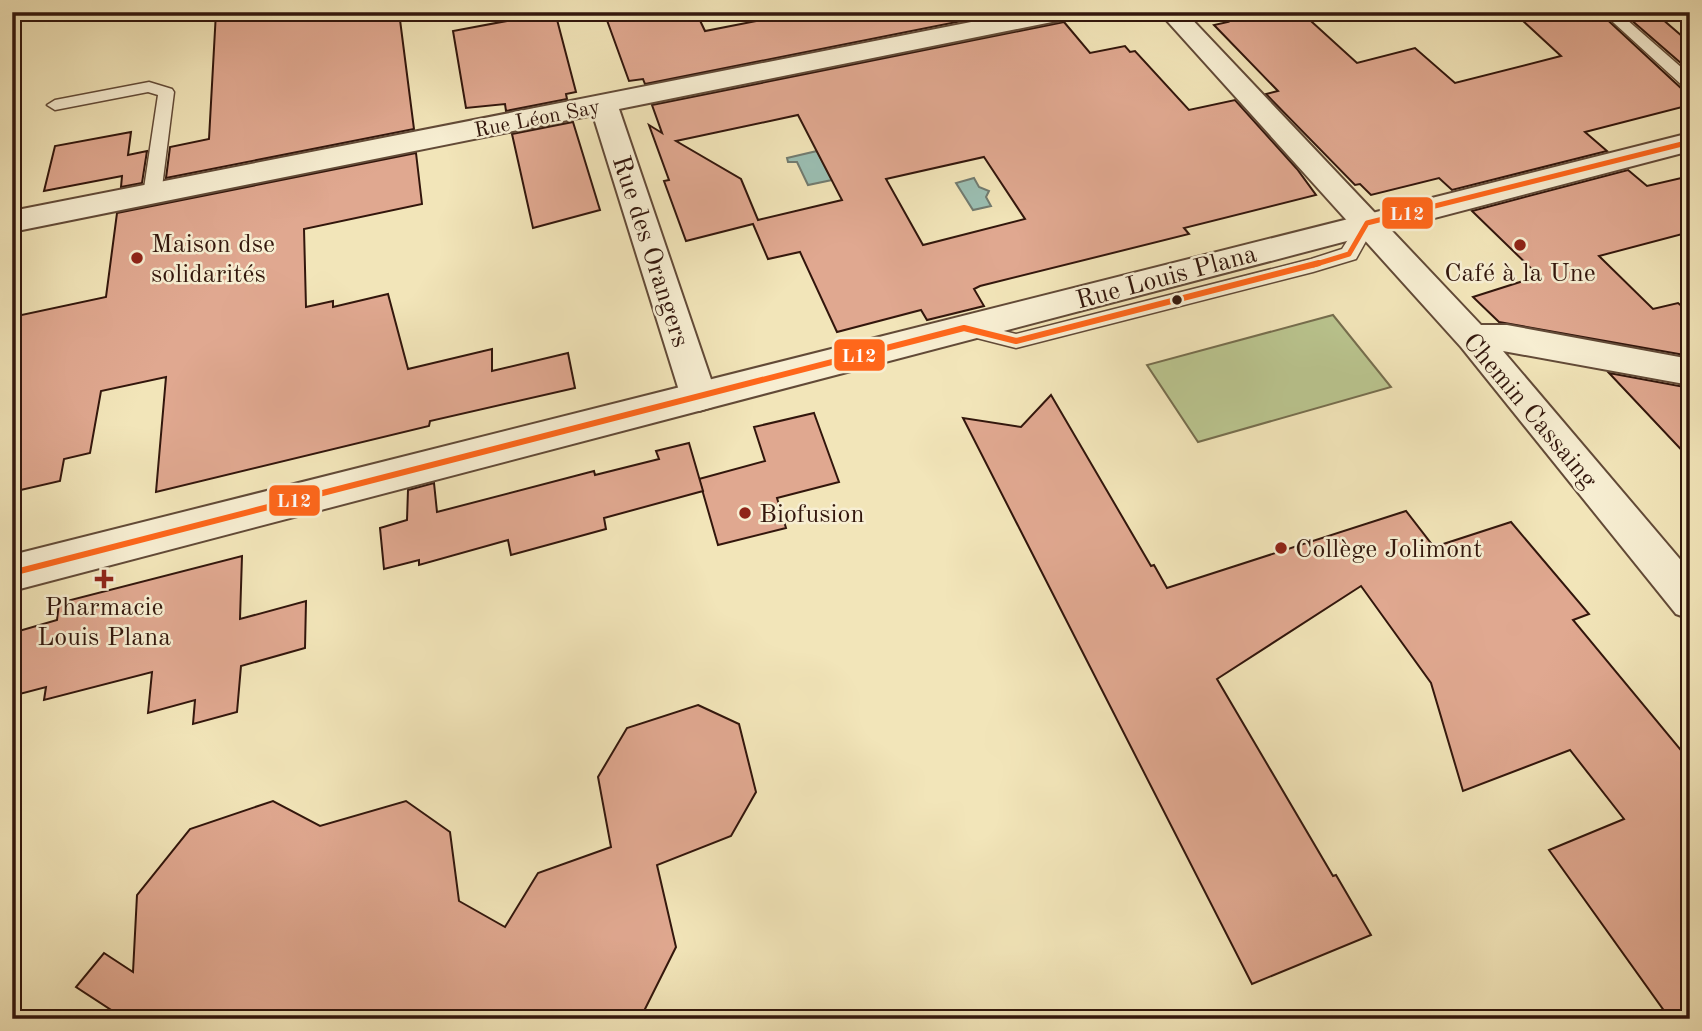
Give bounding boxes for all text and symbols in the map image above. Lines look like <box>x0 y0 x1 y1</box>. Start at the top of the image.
street label: Rue Léon Say <box>473 97 602 142</box>
street label: Rue des Orangers <box>607 153 693 351</box>
line badge: L12 <box>1381 196 1434 230</box>
text: L12 <box>1390 206 1424 225</box>
place label: Maison dse solidarités <box>151 232 275 288</box>
marker: Café à la Une <box>1512 237 1528 253</box>
street label: Rue Louis Plana <box>1073 241 1260 315</box>
marker: Maison dse solidarités <box>129 250 145 266</box>
place label: Café à la Une <box>1444 261 1596 287</box>
unlabelled marker <box>1170 293 1184 307</box>
street label: Chemin Cassaing <box>1457 329 1602 494</box>
line badge: L12 <box>833 338 886 372</box>
text: L12 <box>842 348 876 367</box>
line badge: L12 <box>268 484 321 517</box>
text: L12 <box>277 493 311 512</box>
place label: Biofusion <box>759 502 865 528</box>
marker: Biofusion <box>737 505 753 521</box>
place label: Collège Jolimont <box>1295 537 1482 563</box>
marker: Collège Jolimont <box>1273 540 1289 556</box>
marker: Pharmacie Louis Plana <box>96 571 112 587</box>
place label: Pharmacie Louis Plana <box>37 595 171 651</box>

